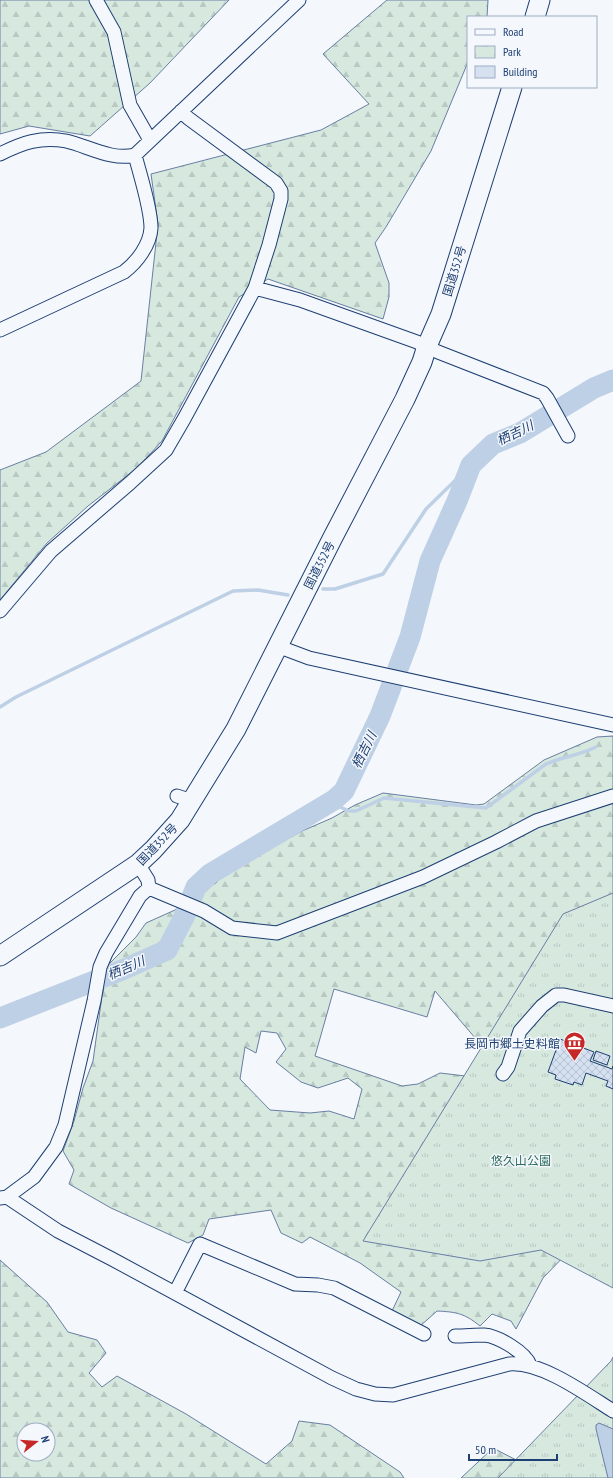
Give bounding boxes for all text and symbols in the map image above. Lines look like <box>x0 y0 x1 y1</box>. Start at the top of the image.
legend <box>467 16 597 88</box>
text: Road <box>503 24 523 39</box>
text: Park <box>503 44 521 59</box>
text: Building <box>503 64 538 79</box>
street label: 国道352号 <box>439 244 469 298</box>
water label: 栖吉川 <box>494 416 538 449</box>
street label: 国道352号 <box>300 538 338 592</box>
water label: 栖吉川 <box>348 727 381 771</box>
street label: 国道352号 <box>133 820 181 868</box>
water label: 栖吉川 <box>105 952 149 983</box>
museum icon: 長岡市郷土史料館 <box>562 1030 588 1063</box>
place label: 長岡市郷土史料館 <box>464 1036 560 1051</box>
park label: 悠久山公園 <box>491 1153 551 1168</box>
north arrow <box>16 1422 56 1462</box>
text: N <box>38 1434 53 1444</box>
scale bar <box>469 1436 557 1462</box>
text: 50 m <box>475 1442 496 1457</box>

